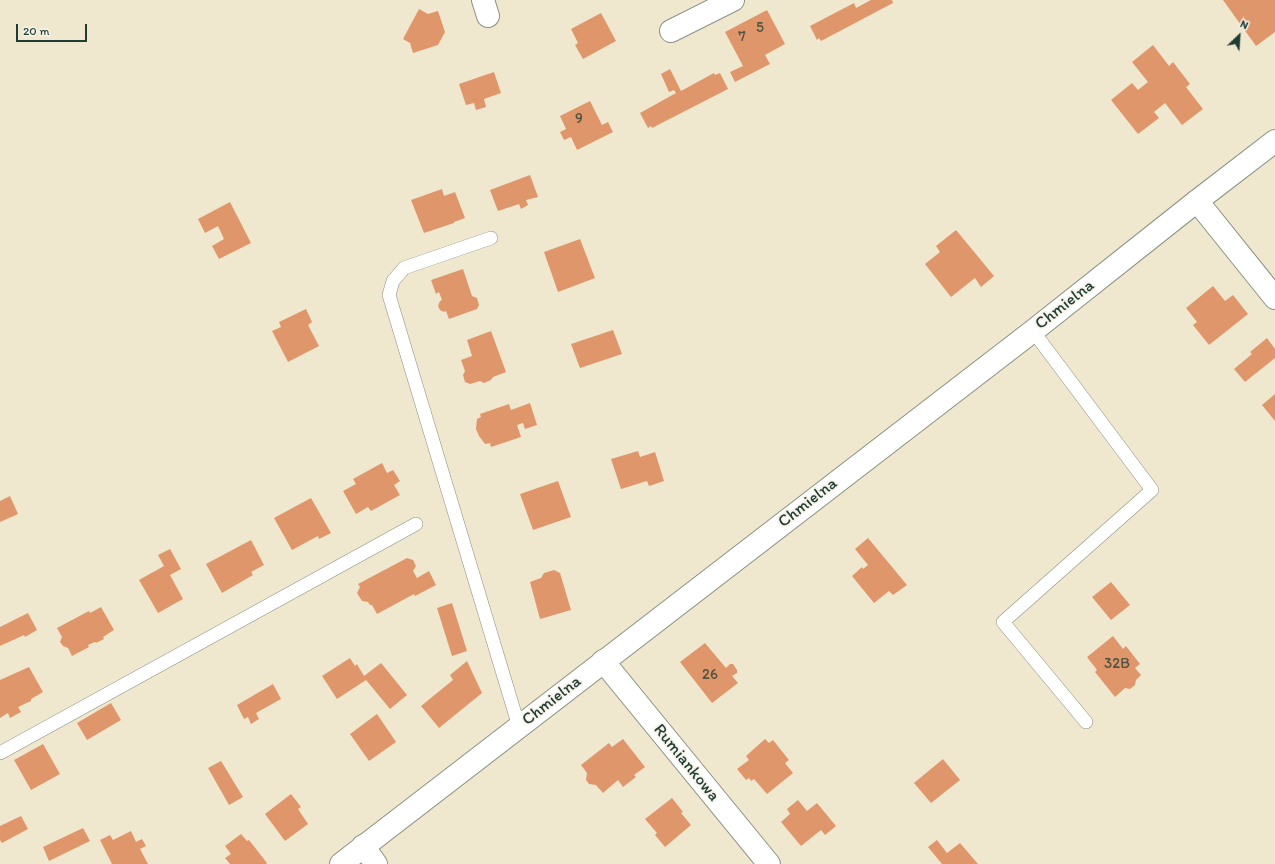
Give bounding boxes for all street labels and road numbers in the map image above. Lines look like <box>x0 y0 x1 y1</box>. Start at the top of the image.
street label: Chmielna <box>1031 276 1099 334</box>
street label: Chmielna <box>774 474 842 532</box>
street label: Chmielna <box>518 672 586 730</box>
street label: Rumiankowa <box>649 720 723 806</box>

